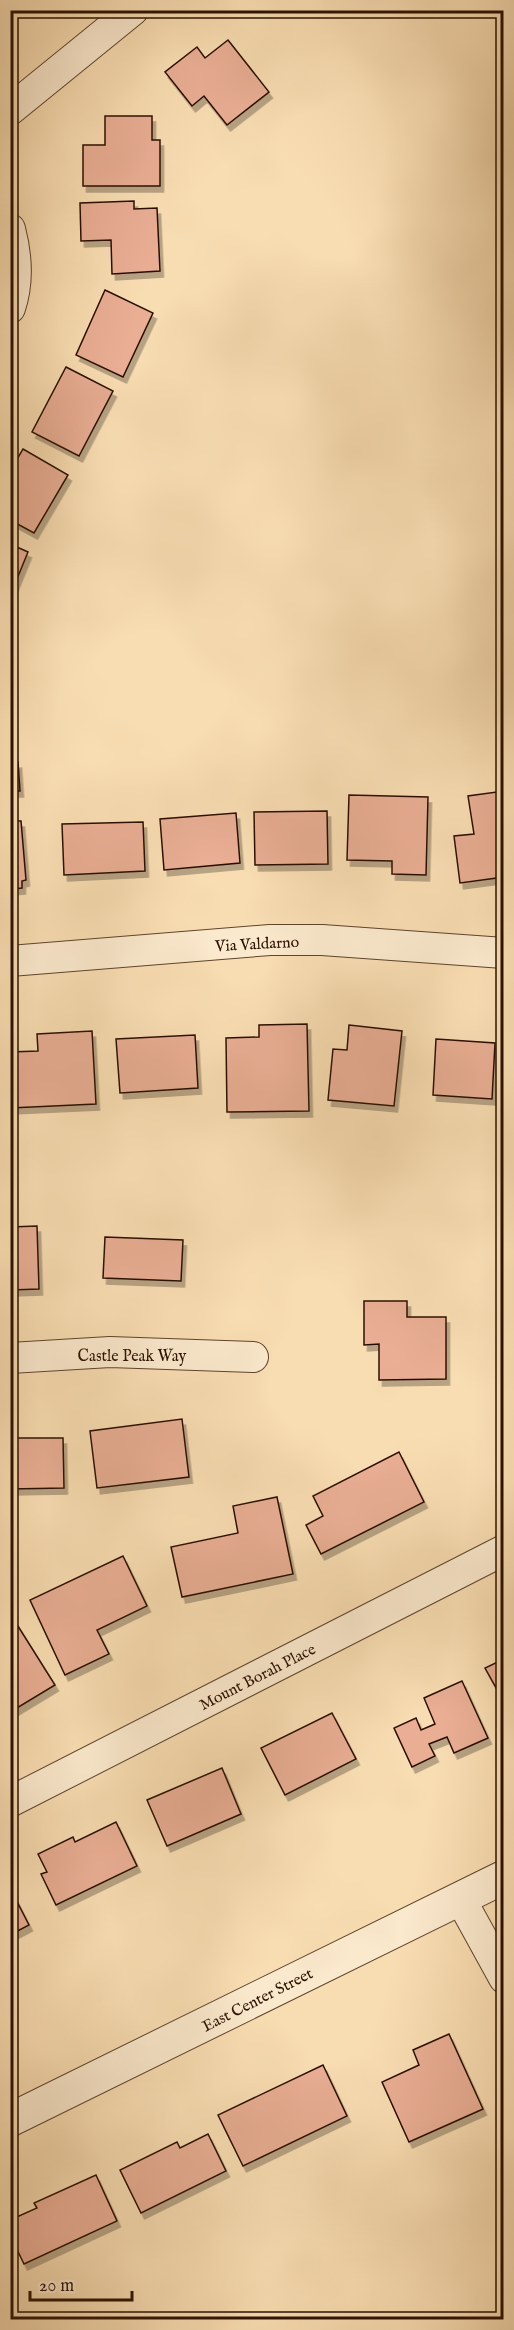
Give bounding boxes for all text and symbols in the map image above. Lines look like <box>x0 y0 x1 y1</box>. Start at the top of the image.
street label: Via Valdarno <box>213 933 300 957</box>
street label: Castle Peak Way <box>78 1347 187 1367</box>
street label: Mount Borah Place <box>196 1640 319 1716</box>
street label: East Center Street <box>199 1964 317 2037</box>
scale bar <box>30 2264 132 2302</box>
text: 20 m <box>39 2275 74 2298</box>

